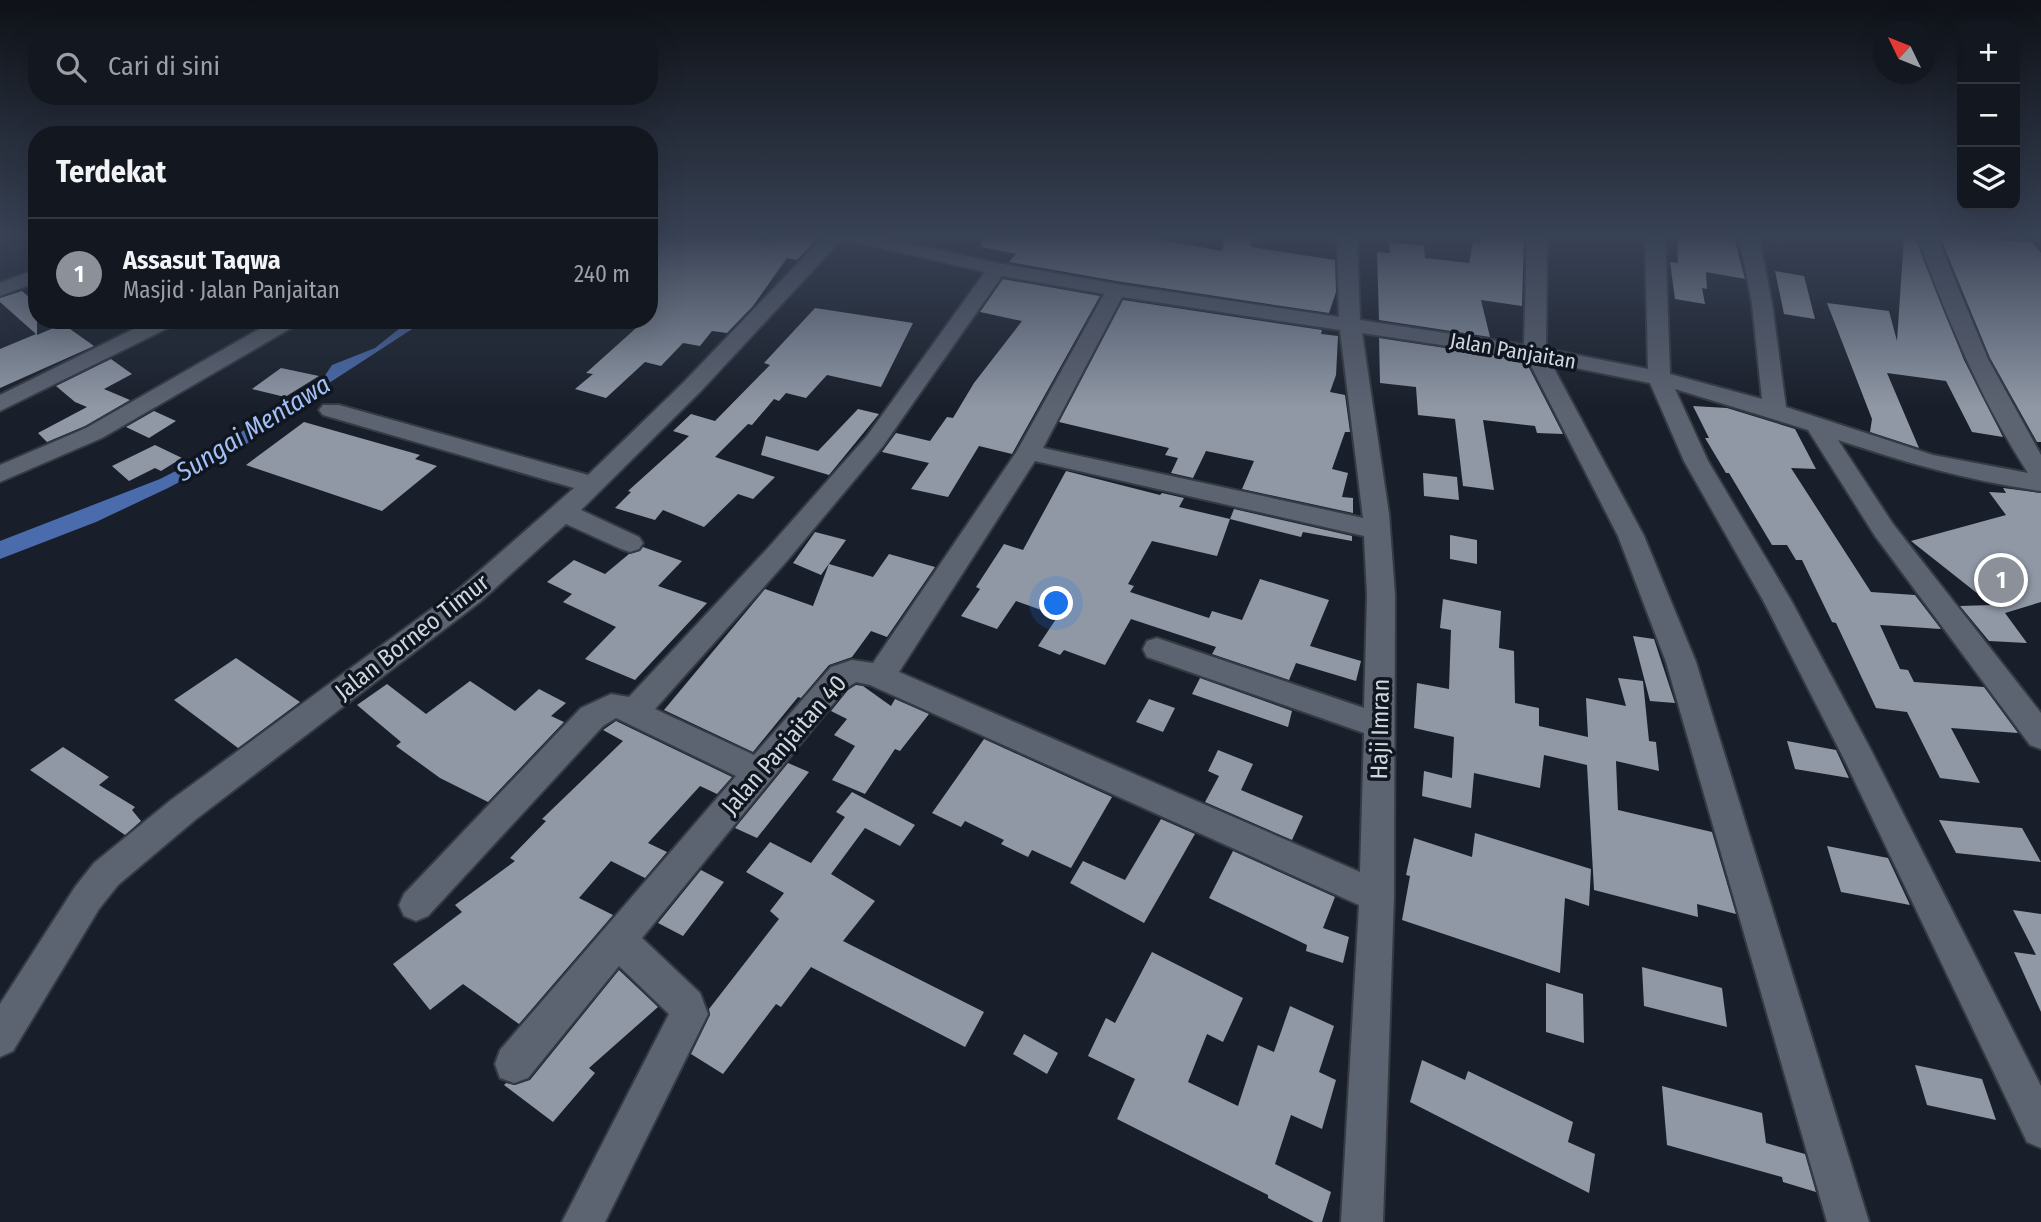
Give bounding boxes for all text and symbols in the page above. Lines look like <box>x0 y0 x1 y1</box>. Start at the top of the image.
north arrow <box>1873 21 1936 84</box>
map controls <box>1957 21 2020 210</box>
button: + <box>1957 21 2020 84</box>
search box <box>28 28 658 105</box>
icon: search <box>52 48 90 86</box>
text: Cari di sini <box>108 51 220 82</box>
button: − <box>1957 84 2020 147</box>
button: layers <box>1957 147 2020 210</box>
text: Terdekat <box>56 154 166 190</box>
text: Assasut Taqwa <box>123 245 281 276</box>
text: 1 <box>74 260 84 288</box>
text: 240 m <box>574 260 630 288</box>
text: Masjid · Jalan Panjaitan <box>123 276 340 304</box>
street label: Jalan Panjaitan <box>1448 327 1578 375</box>
water label: Sungai Mentawa <box>170 369 336 489</box>
pin: 1 <box>1978 554 2024 606</box>
street label: Jalan Borneo Timur <box>329 568 495 706</box>
your location <box>1039 586 1073 620</box>
street label: Jalan Panjaitan 40 <box>716 669 852 821</box>
street label: Haji Imran <box>1365 678 1395 780</box>

